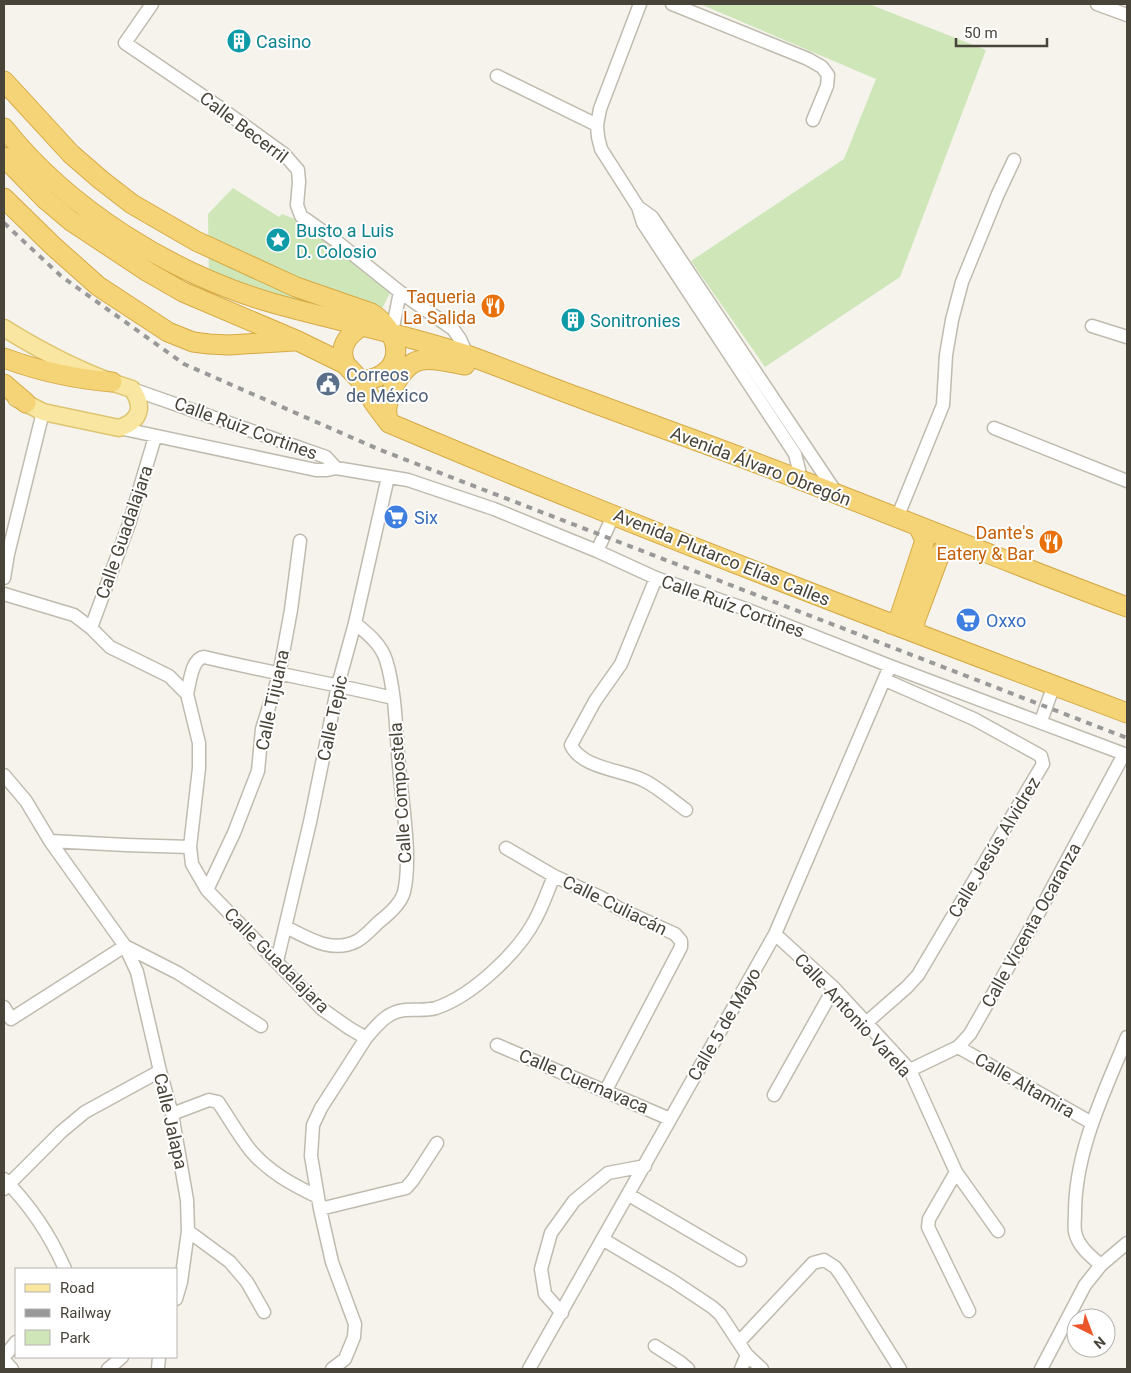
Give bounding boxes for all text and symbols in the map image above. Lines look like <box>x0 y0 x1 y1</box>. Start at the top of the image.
scale bar <box>956 15 1047 47</box>
text: 50 m <box>964 24 998 42</box>
building icon: Casino <box>226 28 252 54</box>
place label: Casino <box>256 31 311 52</box>
street label: Calle Becerril <box>196 87 292 167</box>
place label: Busto a Luis D. Colosio <box>296 220 394 262</box>
place icon: Busto a Luis D. Colosio <box>265 227 291 253</box>
place label: Taqueria La Salida <box>403 286 476 328</box>
restaurant icon: Taqueria La Salida <box>480 293 506 319</box>
building icon: Sonitronies <box>560 307 586 333</box>
place label: Sonitronies <box>590 310 681 331</box>
place label: Correos de México <box>346 364 428 406</box>
public building icon: Correos de México <box>315 371 341 397</box>
street label: Calle Ruiz Cortines <box>172 392 320 464</box>
street label: Avenida Álvaro Obregón <box>668 422 854 510</box>
street label: Calle Guadalajara <box>91 462 157 602</box>
supermarket icon: Six <box>383 504 409 530</box>
street label: Avenida Plutarco Elías Calles <box>611 504 833 610</box>
place label: Six <box>414 507 438 528</box>
place label: Dante's Eatery & Bar <box>937 522 1034 564</box>
restaurant icon: Dante's Eatery & Bar <box>1038 529 1064 555</box>
street label: Calle Ruíz Cortines <box>659 570 807 642</box>
supermarket icon: Oxxo <box>955 607 981 633</box>
place label: Oxxo <box>986 610 1026 631</box>
street label: Calle Tijuana <box>251 648 293 752</box>
street label: Calle Tepic <box>313 673 351 763</box>
street label: Calle Compostela <box>385 722 415 864</box>
street label: Calle Jesús Alvidrez <box>944 773 1044 921</box>
street label: Calle Vicenta Ocaranza <box>977 839 1085 1011</box>
street label: Calle Culiacán <box>559 871 671 939</box>
street label: Calle Guadalajara <box>220 903 334 1017</box>
street label: Calle Antonio Varela <box>790 949 916 1081</box>
street label: Calle 5 de Mayo <box>683 964 765 1084</box>
street label: Calle Cuernavaca <box>516 1044 652 1118</box>
street label: Calle Altamira <box>971 1048 1079 1122</box>
street label: Calle Jalapa <box>150 1071 192 1171</box>
legend <box>15 1268 178 1358</box>
text: Road <box>60 1279 94 1297</box>
text: Railway <box>60 1304 111 1322</box>
north arrow <box>1066 1308 1116 1358</box>
text: Park <box>60 1329 91 1347</box>
text: N <box>1091 1333 1109 1352</box>

